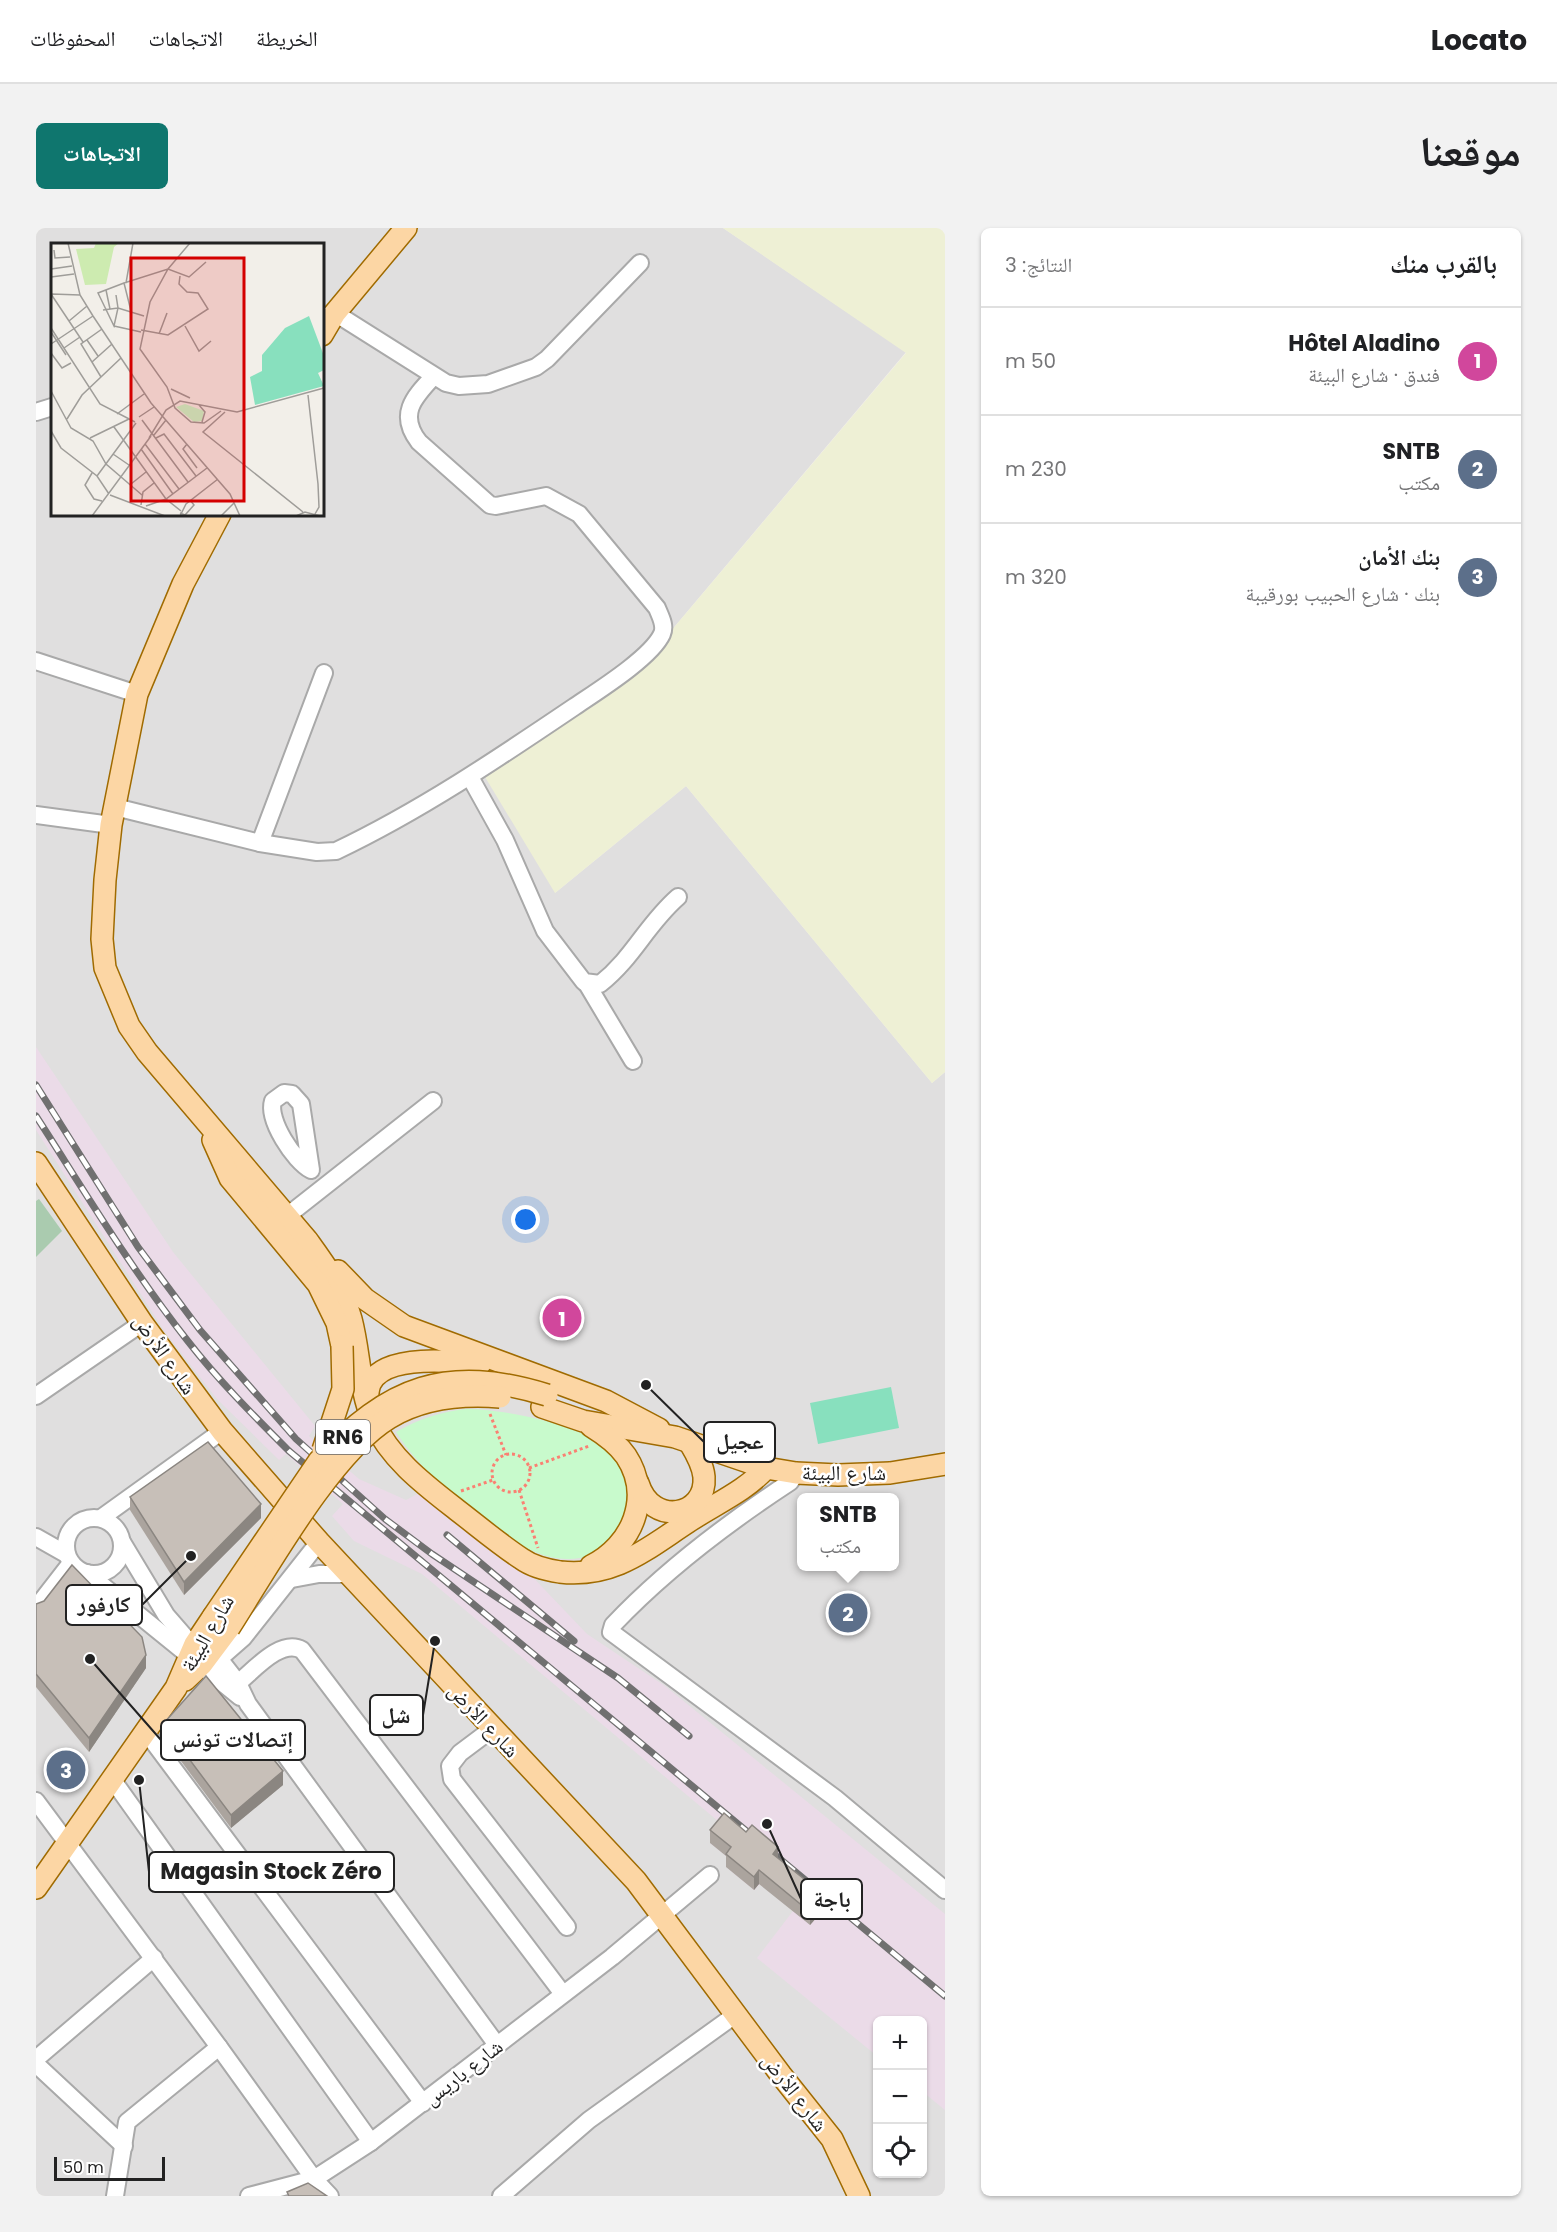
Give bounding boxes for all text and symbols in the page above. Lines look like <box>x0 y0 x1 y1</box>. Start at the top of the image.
text: Locato <box>1431 21 1527 60</box>
text: المحفوظات <box>30 24 115 53</box>
text: الاتجاهات <box>148 24 223 53</box>
text: الخريطة <box>256 24 318 53</box>
text: موقعنا <box>1420 122 1521 181</box>
button: الاتجاهات <box>36 123 168 189</box>
inset map <box>51 243 324 516</box>
text: بالقرب منك <box>1390 246 1497 282</box>
text: النتائج: 3 <box>1005 251 1072 279</box>
text: Hôtel Aladino <box>1288 328 1440 359</box>
text: 50 m <box>1005 347 1056 375</box>
text: 1 <box>1474 347 1481 375</box>
text: فندق · شارع البيئة <box>1308 361 1440 389</box>
text: SNTB <box>1382 436 1440 467</box>
text: 230 m <box>1005 455 1067 483</box>
text: 2 <box>1472 455 1483 483</box>
text: مكتب <box>1398 469 1440 497</box>
text: بنك الأمان <box>1358 542 1440 573</box>
text: 320 m <box>1005 563 1067 591</box>
text: 3 <box>1471 563 1484 591</box>
text: بنك · شارع الحبيب بورقيبة <box>1246 580 1440 608</box>
your location <box>511 1205 540 1234</box>
pin: 1 <box>542 1296 582 1340</box>
street label: شارع الأرض <box>127 1308 203 1400</box>
road number: RN6 <box>316 1420 370 1454</box>
callout: عجيل <box>704 1422 775 1462</box>
text: عجيل <box>716 1426 764 1457</box>
street label: شارع البيئة <box>802 1458 886 1487</box>
popup <box>797 1493 899 1571</box>
text: SNTB <box>819 1499 877 1530</box>
text: مكتب <box>819 1532 861 1560</box>
callout: كارفور <box>66 1585 142 1625</box>
text: كارفور <box>77 1589 131 1620</box>
street label: شارع البيئة <box>173 1589 241 1677</box>
pin: 2 <box>828 1590 868 1636</box>
street label: شارع الأرض <box>442 1676 526 1764</box>
callout: شل <box>370 1695 423 1735</box>
text: شل <box>382 1700 410 1731</box>
callout: إتصالات تونس <box>161 1720 305 1760</box>
text: إتصالات تونس <box>173 1724 293 1755</box>
pin: 3 <box>46 1748 86 1792</box>
callout: Magasin Stock Zéro <box>149 1852 394 1892</box>
text: Magasin Stock Zéro <box>160 1856 382 1887</box>
callout: باجة <box>801 1879 862 1919</box>
text: باجة <box>814 1884 850 1915</box>
map controls <box>873 2016 927 2178</box>
button: + <box>873 2016 927 2070</box>
street label: شارع باريس <box>417 2032 509 2112</box>
street label: شارع الأرض <box>755 2047 835 2137</box>
button: − <box>873 2070 927 2124</box>
button: locate <box>873 2124 927 2178</box>
scale bar <box>54 2154 165 2182</box>
text: 50 m <box>63 2156 104 2179</box>

